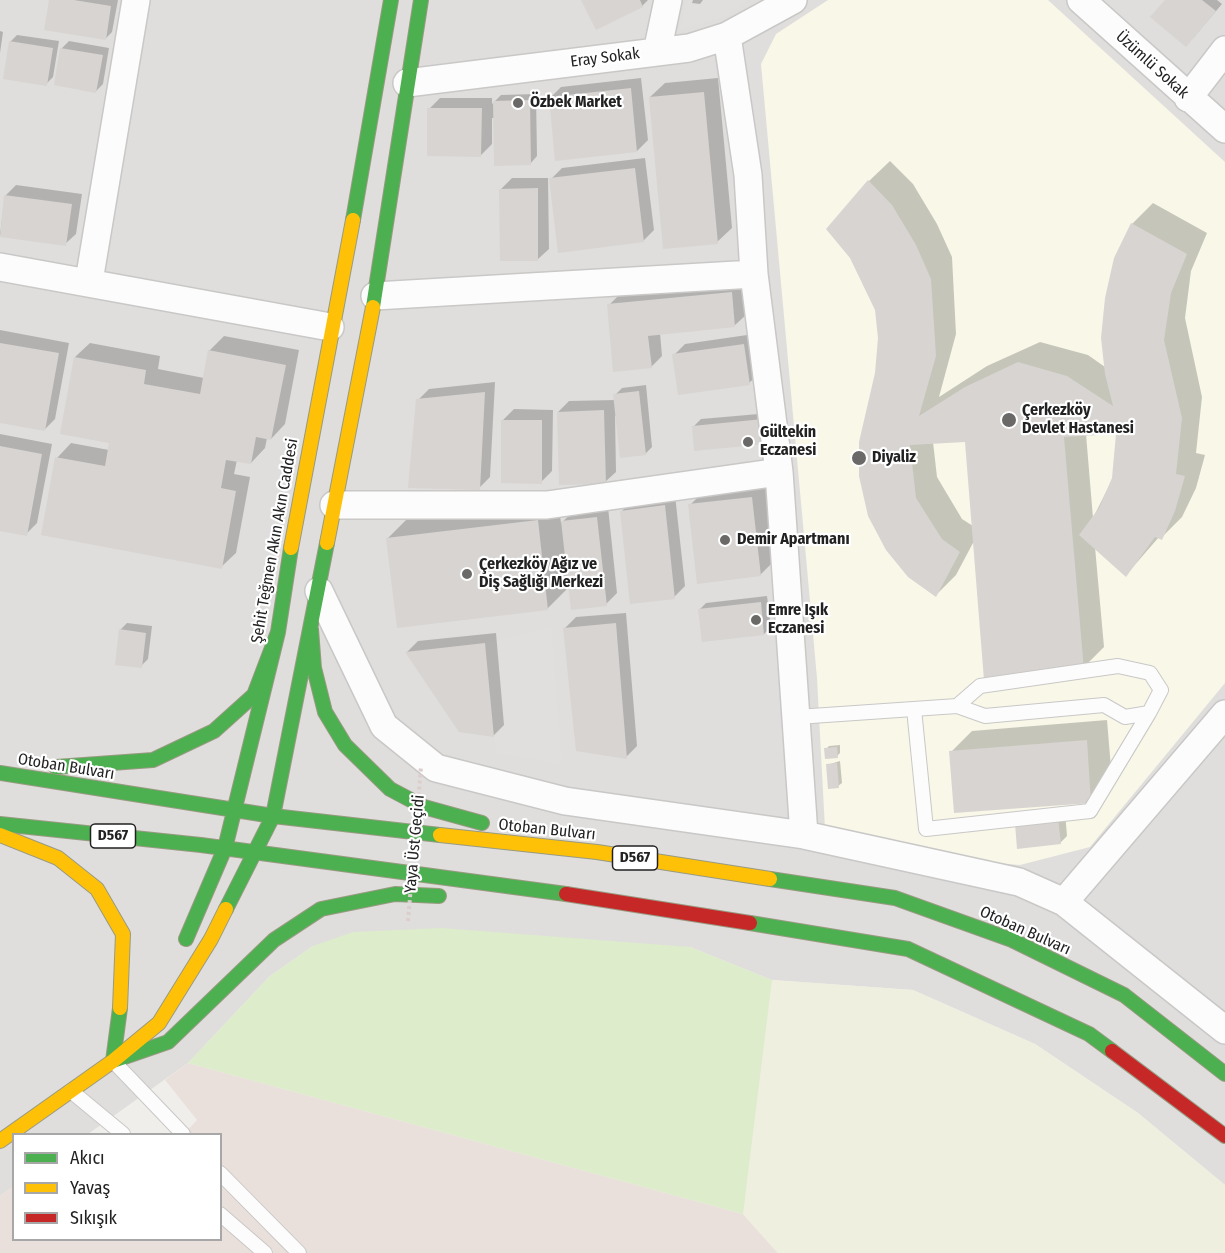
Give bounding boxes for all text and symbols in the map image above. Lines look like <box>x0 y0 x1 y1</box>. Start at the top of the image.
street label: Üzümlü Sokak <box>1112 27 1192 103</box>
street label: Eray Sokak <box>569 44 641 72</box>
place label: Özbek Market <box>530 93 622 113</box>
marker: Özbek Market <box>511 96 525 110</box>
place label: Çerkezköy Devlet Hastanesi <box>1022 401 1134 439</box>
marker: Çerkezköy Devlet Hastanesi <box>1000 411 1018 429</box>
place label: Gültekin Eczanesi <box>760 423 816 461</box>
marker: Gültekin Eczanesi <box>741 435 755 449</box>
street label: Şehit Teğmen Akın Akın Caddesi <box>248 437 302 645</box>
place label: Diyaliz <box>872 448 916 468</box>
marker: Diyaliz <box>850 449 868 467</box>
place label: Demir Apartmanı <box>737 530 850 550</box>
marker: Demir Apartmanı <box>718 533 732 547</box>
place label: Çerkezköy Ağız ve Diş Sağlığı Merkezi <box>479 555 603 593</box>
marker: Çerkezköy Ağız ve Diş Sağlığı Merkezi <box>460 567 474 581</box>
place label: Emre Işık Eczanesi <box>768 601 828 639</box>
marker: Emre Işık Eczanesi <box>749 613 763 627</box>
street label: Otoban Bulvarı <box>16 750 116 784</box>
street label: Yaya Üst Geçidi <box>401 794 429 894</box>
street label: Otoban Bulvarı <box>498 815 596 845</box>
road number: D567 <box>90 824 136 848</box>
road number: D567 <box>612 846 658 870</box>
street label: Otoban Bulvarı <box>977 902 1073 960</box>
legend <box>12 1133 222 1241</box>
text: Akıcı <box>70 1147 105 1169</box>
text: Yavaş <box>70 1177 110 1199</box>
text: Sıkışık <box>70 1207 117 1229</box>

